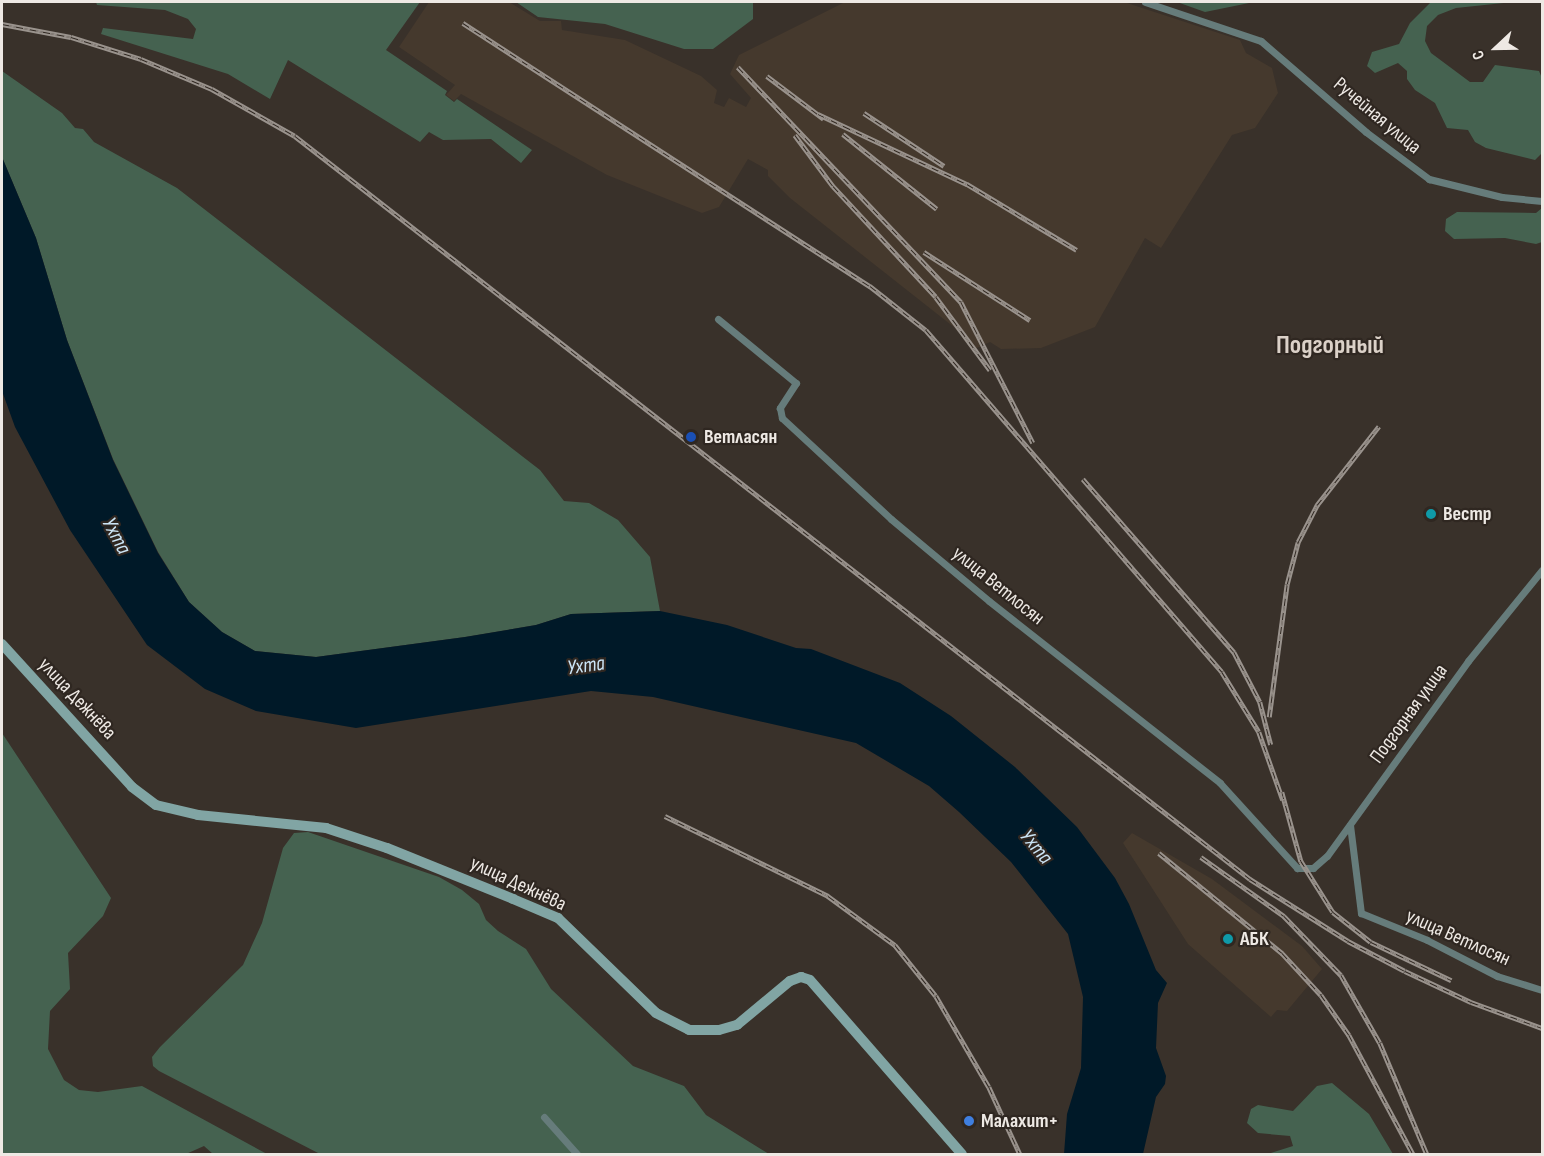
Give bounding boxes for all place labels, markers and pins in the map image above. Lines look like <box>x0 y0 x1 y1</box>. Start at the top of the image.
place label: Ветласян <box>704 425 777 449</box>
marker: Ветласян <box>682 428 700 446</box>
place label: Вестр <box>1443 502 1491 526</box>
marker: Вестр <box>1424 507 1438 521</box>
place label: АБК <box>1240 927 1269 951</box>
marker: АБК <box>1221 932 1235 946</box>
place label: Малахит+ <box>981 1109 1058 1133</box>
marker: Малахит+ <box>962 1114 976 1128</box>

